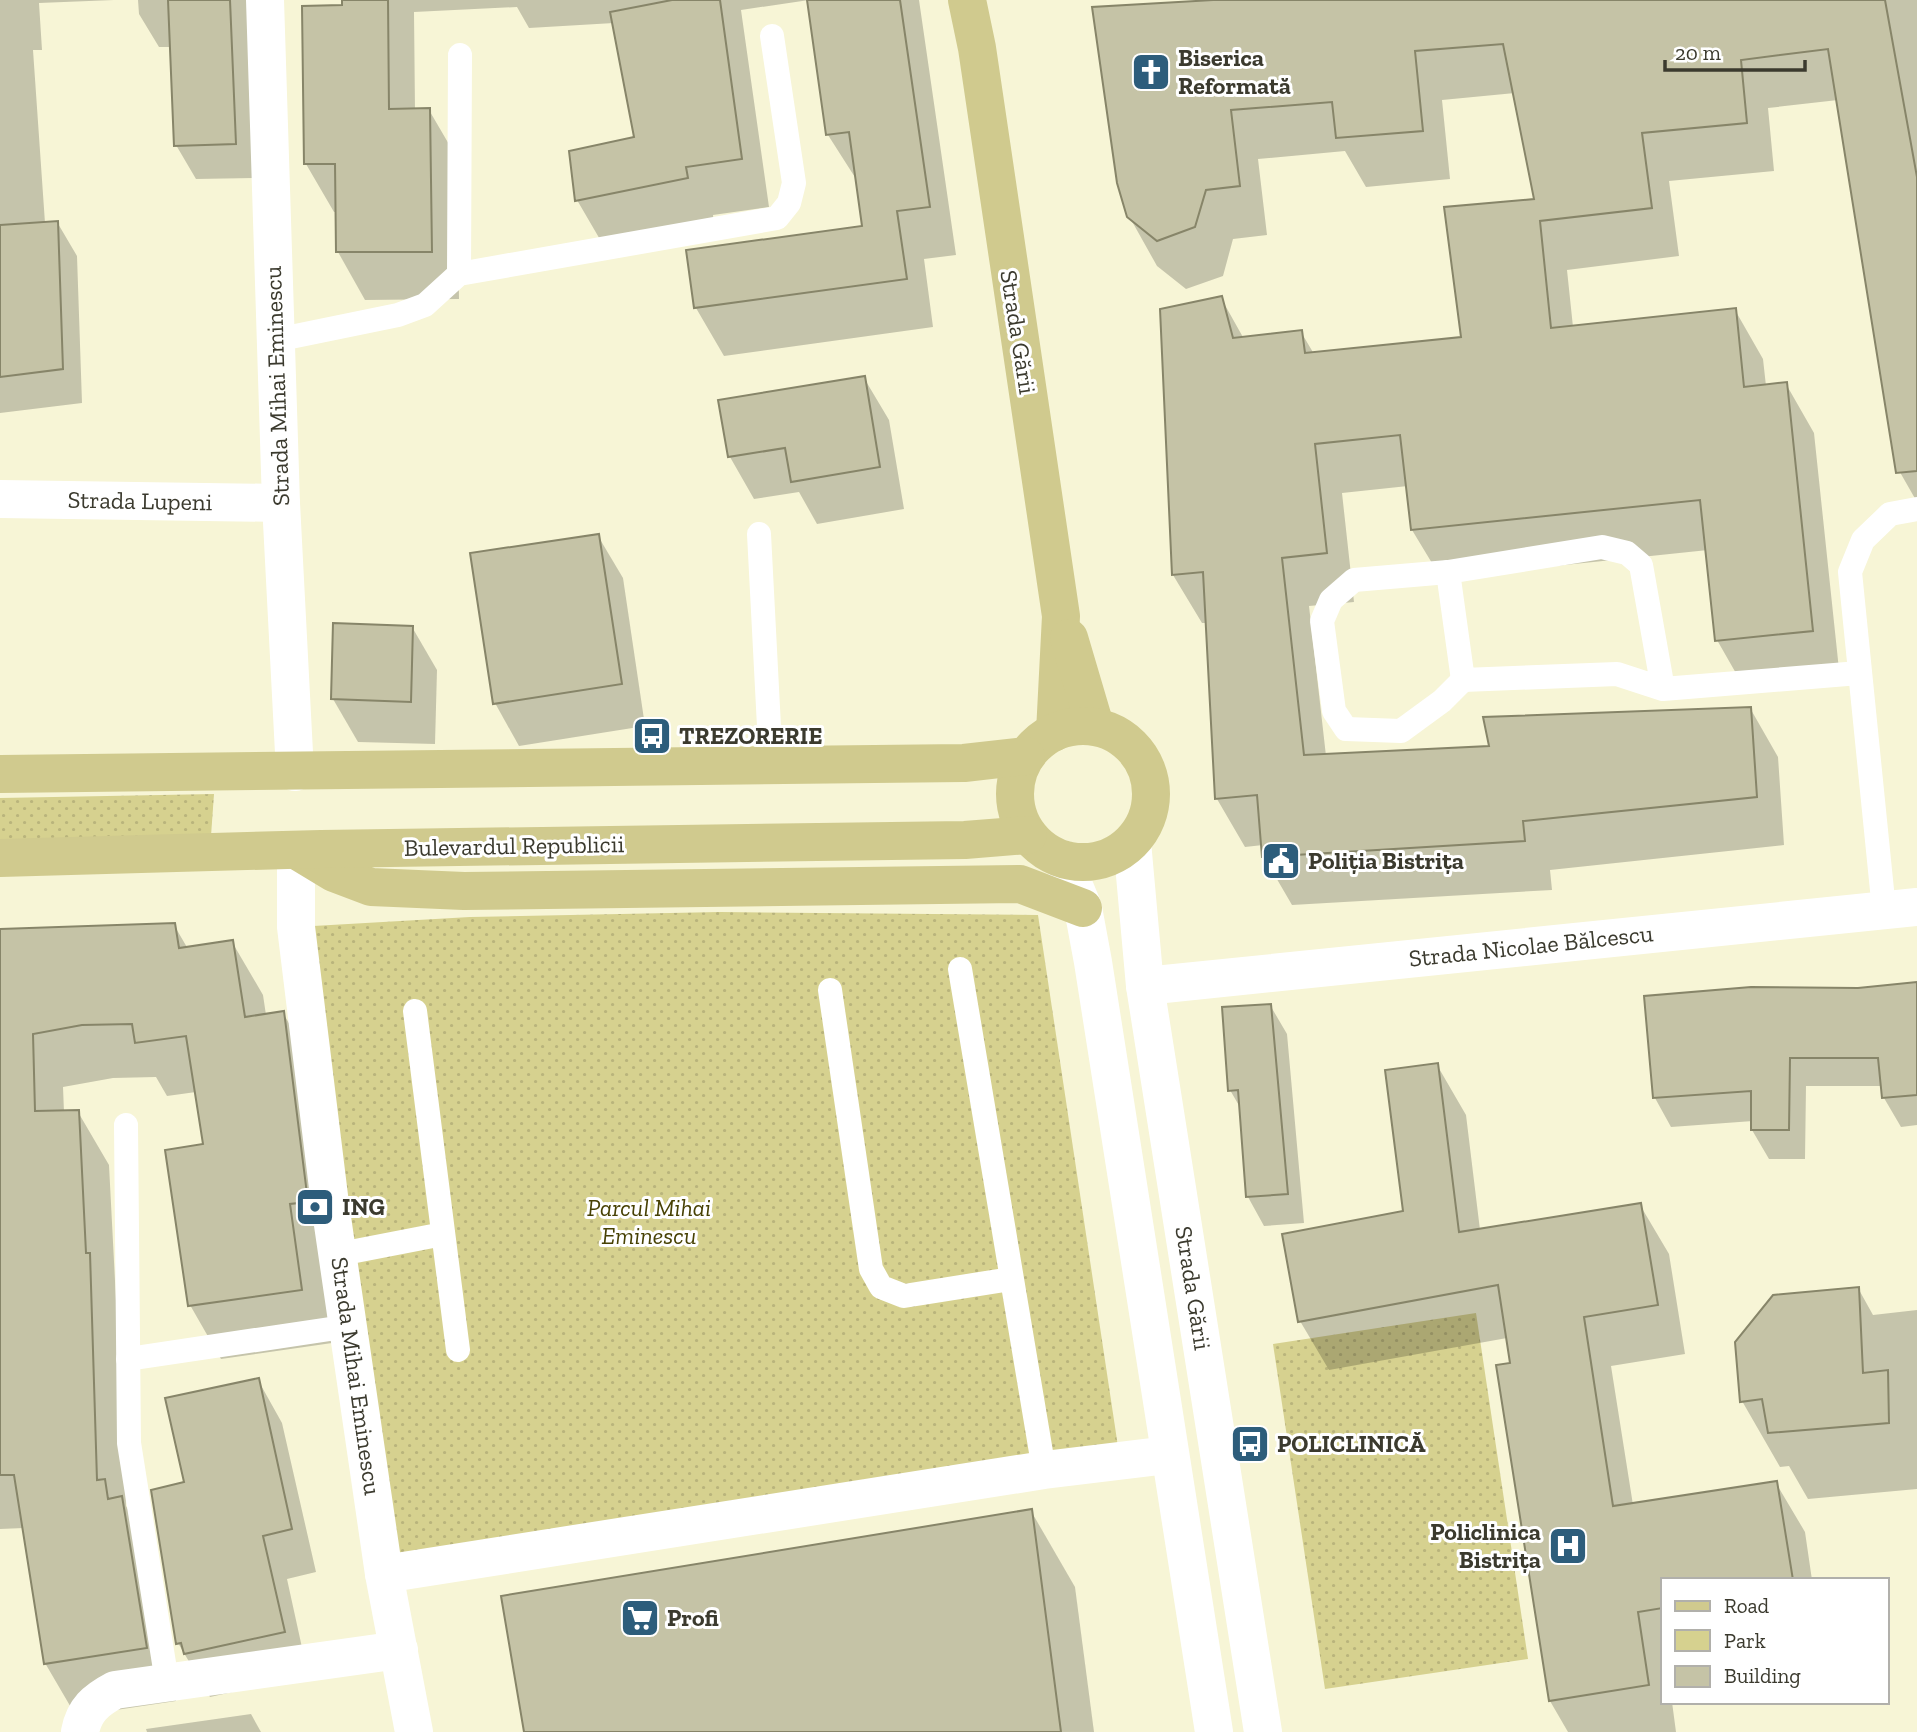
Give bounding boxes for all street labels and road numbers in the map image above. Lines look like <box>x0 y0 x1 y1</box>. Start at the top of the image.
street label: Strada Mihai Eminescu <box>258 265 295 507</box>
street label: Strada Gării <box>994 268 1043 396</box>
street label: Strada Lupeni <box>67 485 213 516</box>
street label: Bulevardul Republicii <box>404 829 625 862</box>
street label: Strada Nicolae Bălcescu <box>1407 918 1655 973</box>
street label: Strada Gării <box>1169 1224 1218 1352</box>
street label: Strada Mihai Eminescu <box>325 1255 388 1497</box>

